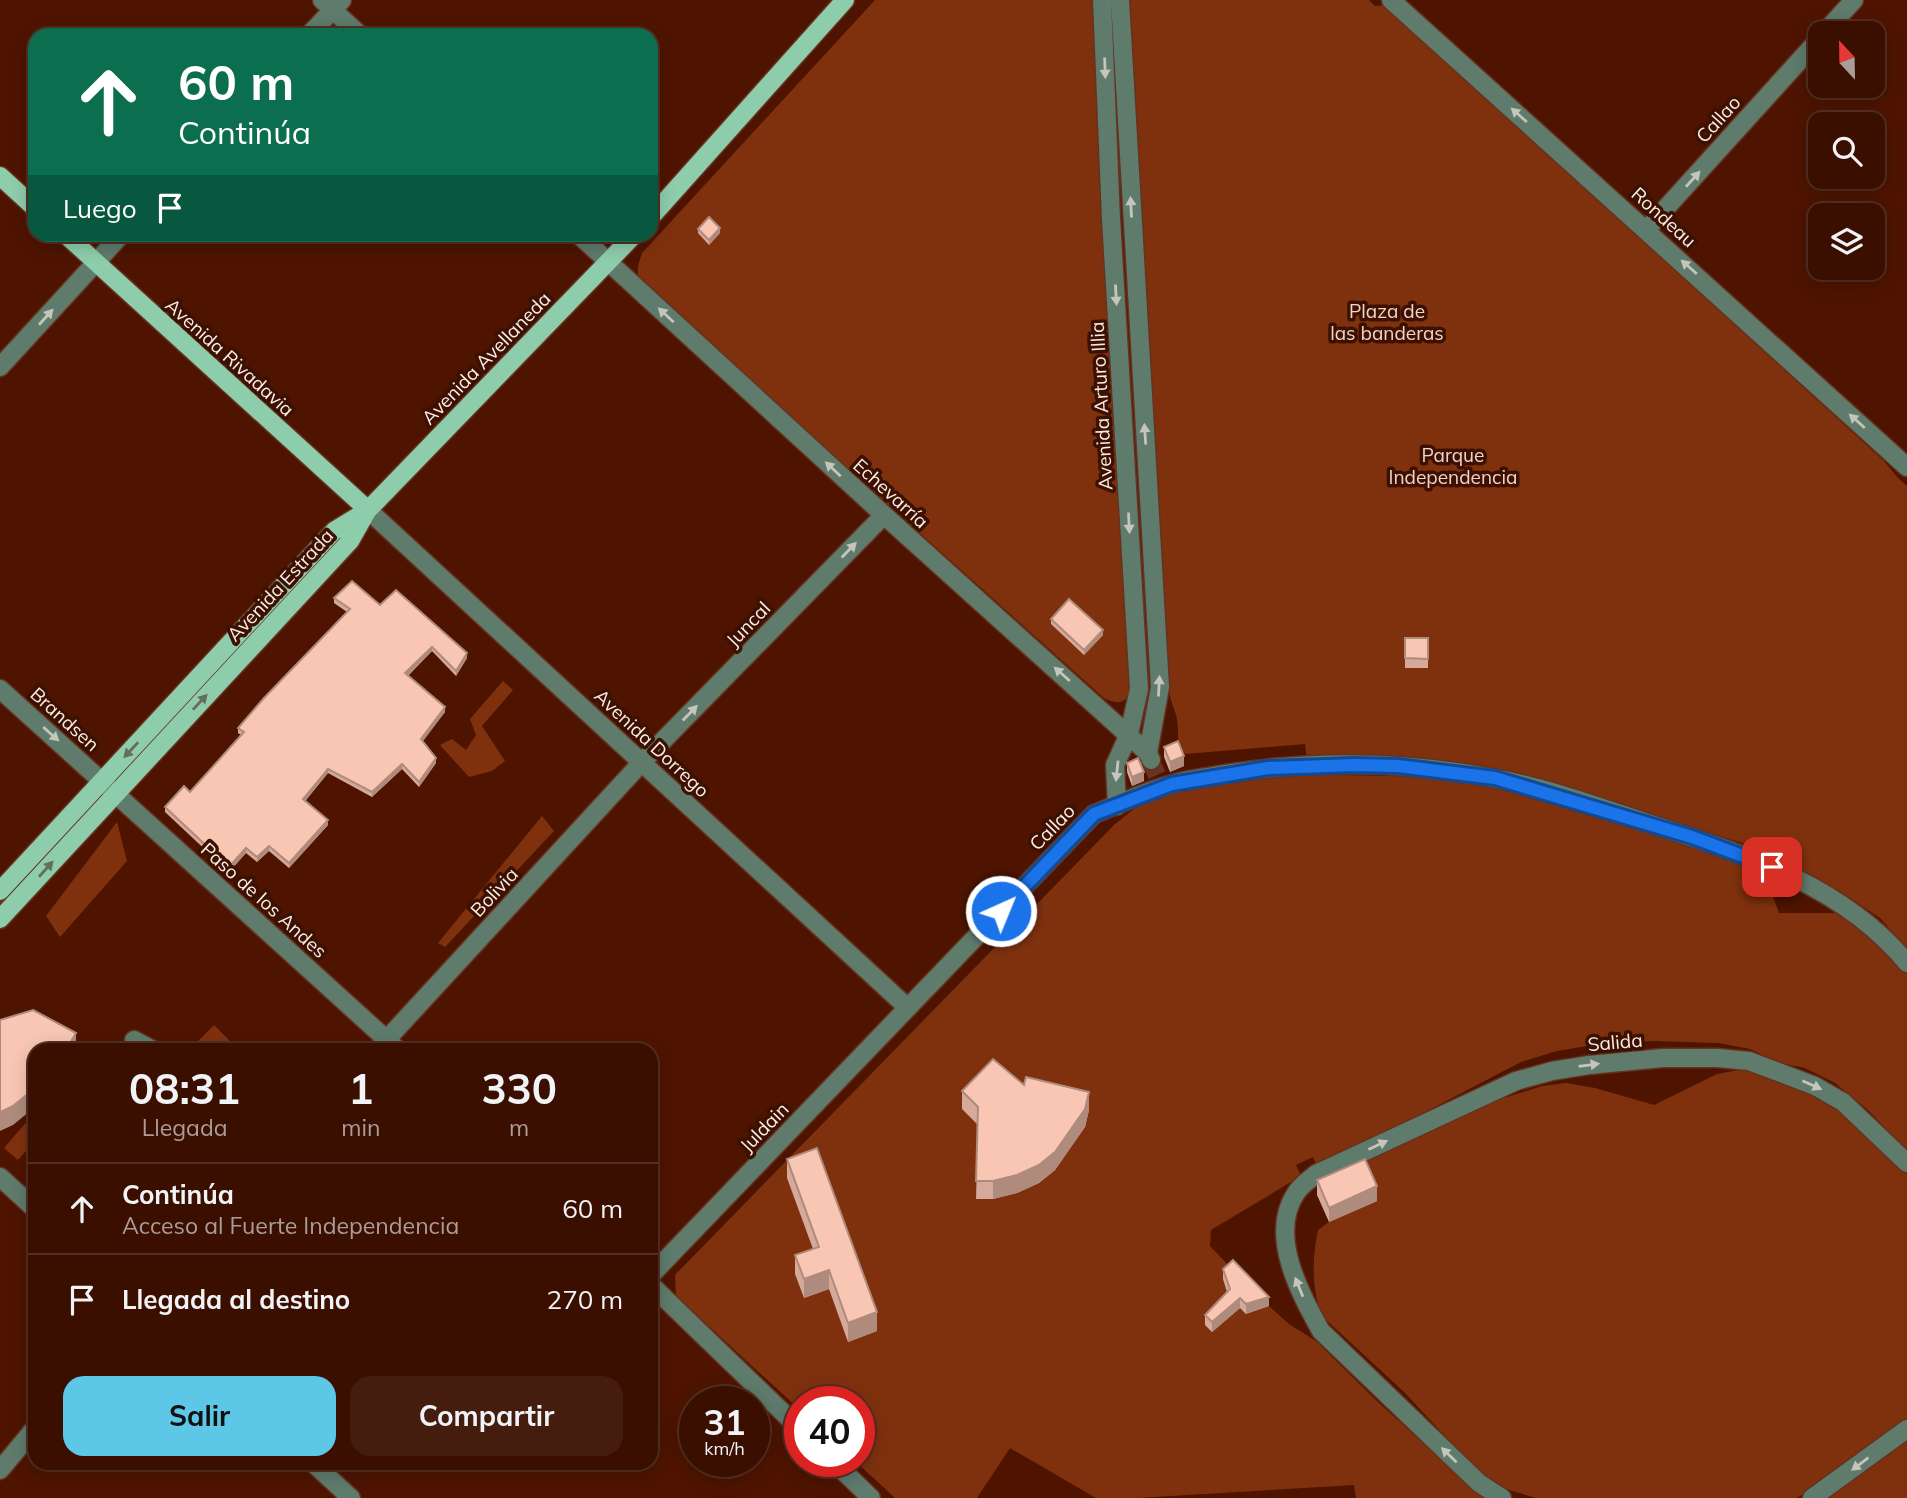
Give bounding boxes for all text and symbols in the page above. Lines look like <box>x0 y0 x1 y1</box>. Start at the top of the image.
north arrow <box>1808 21 1885 98</box>
map controls <box>1808 21 1885 280</box>
text: 60 m <box>178 51 294 112</box>
icon: ahead <box>63 56 154 147</box>
one-way arrow <box>1099 57 1110 79</box>
street label: Callao <box>1691 90 1745 148</box>
one-way arrow <box>1511 108 1528 123</box>
text: Continúa <box>178 112 311 152</box>
button: search <box>1808 112 1885 189</box>
one-way arrow <box>1685 170 1701 188</box>
street label: Rondeau <box>1627 182 1701 252</box>
icon: arrive <box>151 189 189 227</box>
text: Luego <box>63 192 137 225</box>
one-way arrow <box>1125 196 1136 218</box>
button: layers <box>1808 203 1885 280</box>
one-way arrow <box>1680 259 1698 275</box>
one-way arrow <box>1111 285 1122 307</box>
street label: Avenida Avellaneda <box>416 286 556 430</box>
street label: Avenida Rivadavia <box>161 293 299 421</box>
park label: Plaza de las banderas <box>1330 299 1444 345</box>
one-way arrow <box>38 308 54 326</box>
one-way arrow <box>658 308 675 324</box>
street label: Avenida Arturo Illia <box>1085 321 1117 491</box>
one-way arrow <box>1849 413 1866 429</box>
one-way arrow <box>1139 423 1150 445</box>
park label: Parque Independencia <box>1389 443 1517 489</box>
street label: Echevarría <box>848 453 934 533</box>
one-way arrow <box>824 461 842 477</box>
one-way arrow <box>1124 512 1135 534</box>
street label: Avenida Estrada <box>222 524 338 646</box>
one-way arrow <box>840 542 857 559</box>
street label: Juncal <box>721 596 775 652</box>
one-way arrow <box>1053 666 1071 682</box>
one-way arrow <box>1153 675 1164 697</box>
street label: Brandsen <box>26 682 104 756</box>
street label: Avenida Dorrego <box>590 684 714 802</box>
one-way arrow <box>192 694 208 711</box>
one-way arrow <box>681 705 697 722</box>
one-way arrow <box>42 726 59 742</box>
one-way arrow <box>124 741 140 758</box>
one-way arrow <box>1111 760 1122 782</box>
street label: Callao <box>1024 799 1080 855</box>
street label: Paso de los Andes <box>196 837 332 963</box>
pin <box>1742 837 1802 897</box>
icon: arrive <box>1753 848 1791 886</box>
one-way arrow <box>38 860 54 878</box>
street label: Bolivia <box>465 862 523 922</box>
position arrow <box>964 874 1038 948</box>
street label: Salida <box>1587 1028 1643 1056</box>
one-way arrow <box>1579 1060 1601 1071</box>
text: 08:31 <box>129 1062 240 1115</box>
text: 1 <box>348 1062 373 1115</box>
text: 330 <box>481 1062 557 1115</box>
one-way arrow <box>1802 1079 1822 1091</box>
street label: Juldain <box>734 1097 794 1157</box>
text: Llegada <box>142 1113 228 1142</box>
text: min <box>341 1113 380 1142</box>
text: m <box>509 1113 529 1142</box>
one-way arrow <box>1368 1139 1388 1150</box>
text: Continúa <box>122 1178 234 1211</box>
icon: ahead <box>63 1190 101 1228</box>
text: 60 m <box>562 1192 623 1225</box>
text: Acceso al Fuerte Independencia <box>122 1211 459 1240</box>
one-way arrow <box>1294 1277 1305 1298</box>
icon: arrive <box>63 1281 101 1319</box>
text: Llegada al destino <box>122 1283 350 1316</box>
text: 270 m <box>547 1283 623 1316</box>
button: Salir <box>63 1376 336 1456</box>
button: Compartir <box>350 1376 623 1456</box>
speed limit sign: 40 <box>784 1386 875 1477</box>
text: 31 <box>703 1400 746 1444</box>
text: km/h <box>704 1437 745 1460</box>
one-way arrow <box>1441 1448 1458 1464</box>
one-way arrow <box>1851 1457 1869 1471</box>

